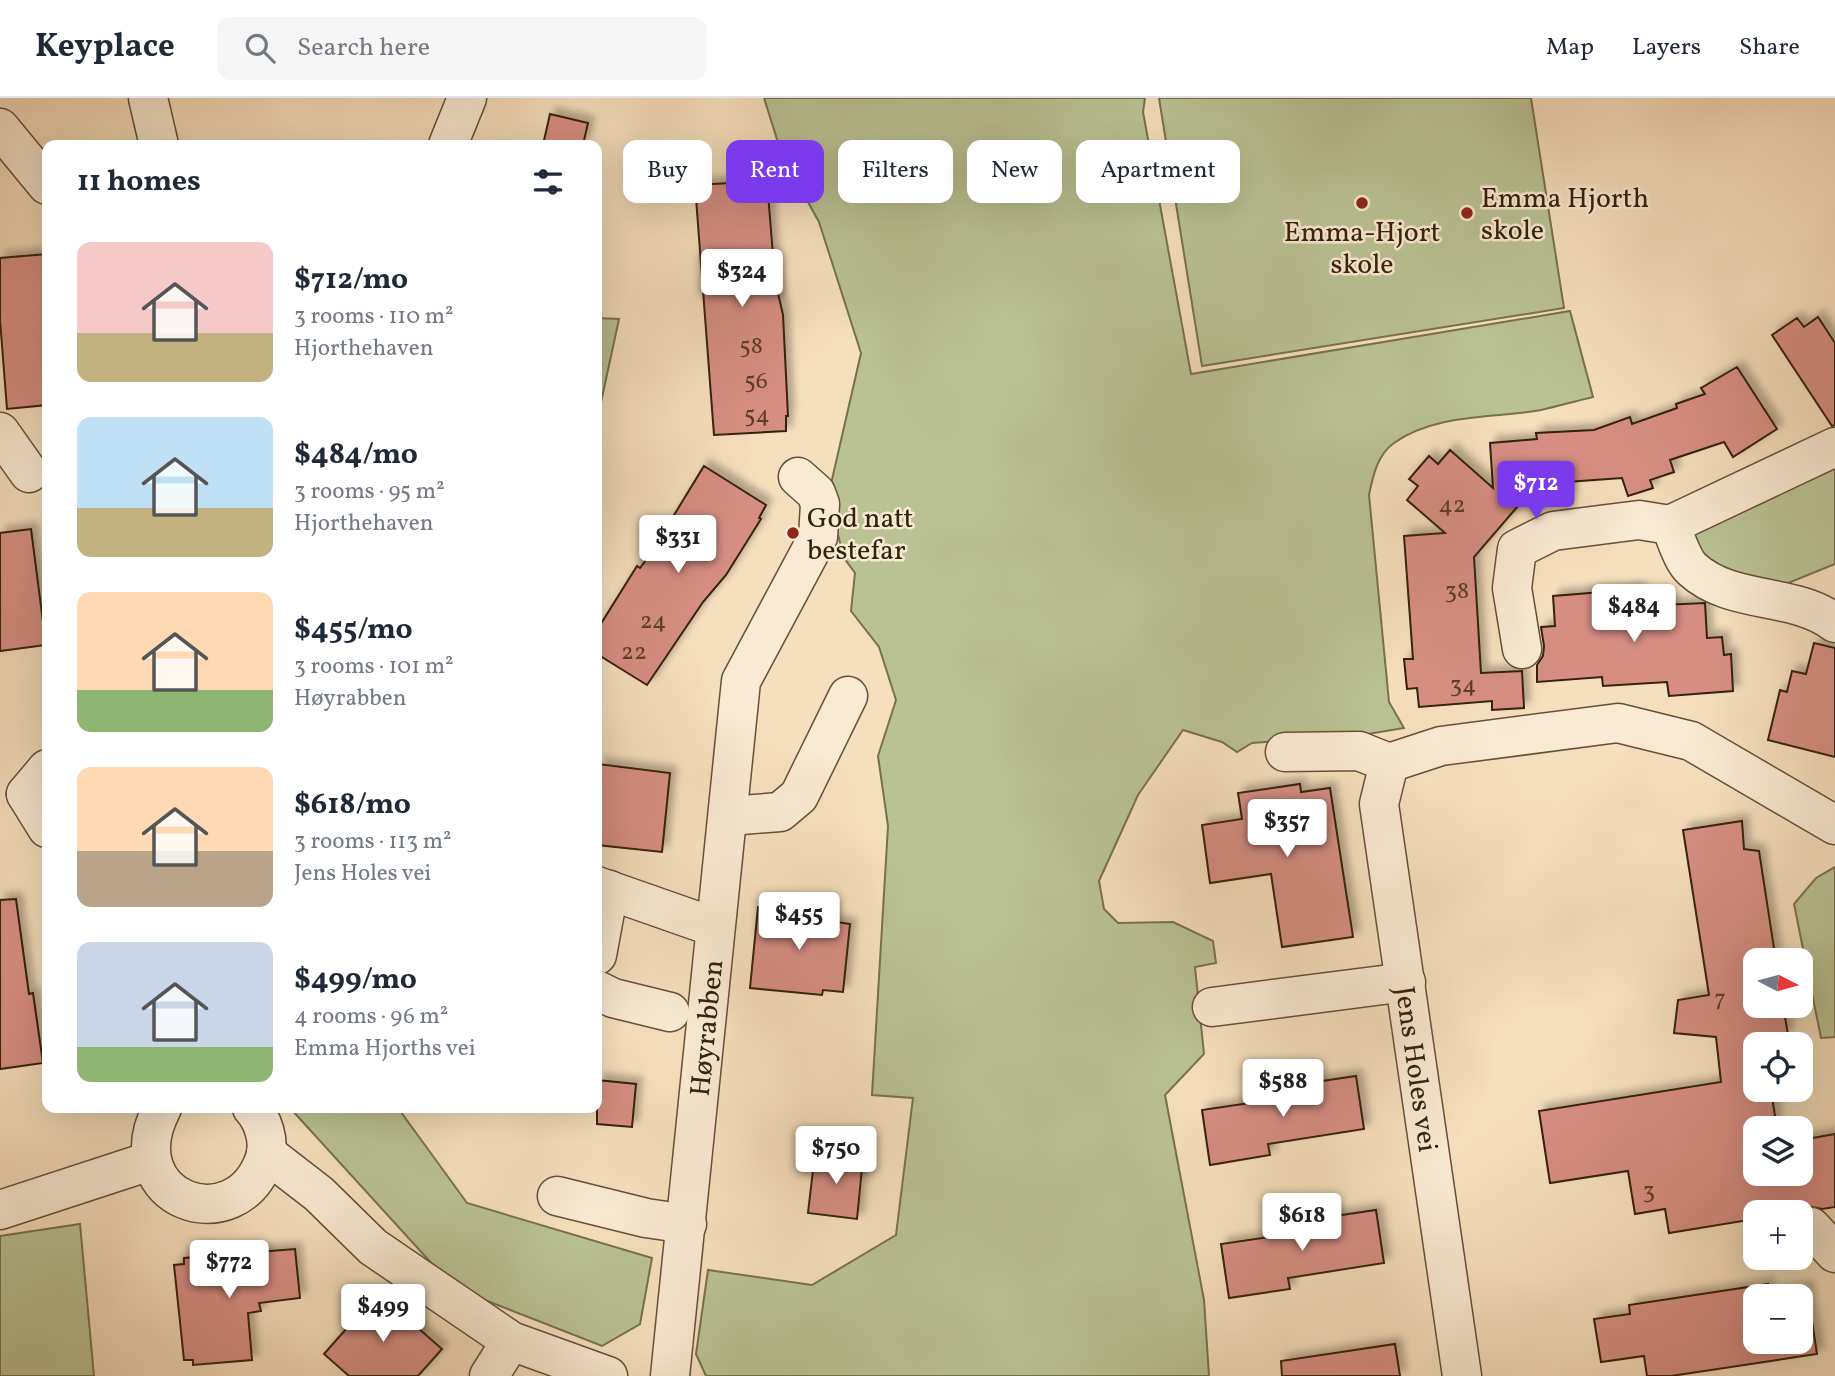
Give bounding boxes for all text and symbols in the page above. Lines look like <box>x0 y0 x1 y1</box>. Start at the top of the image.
search box <box>217 17 707 80</box>
text: Keyplace <box>35 25 175 71</box>
icon: search <box>241 29 279 67</box>
text: Search here <box>297 30 430 66</box>
text: Map <box>1546 31 1594 65</box>
text: Layers <box>1632 31 1701 65</box>
text: Share <box>1739 31 1800 65</box>
chip: Buy <box>623 140 712 203</box>
chip: Rent <box>726 140 824 203</box>
chip: Filters <box>838 140 953 203</box>
chip: New <box>967 140 1062 203</box>
chip: Apartment <box>1076 140 1240 203</box>
text: 11 homes <box>77 161 201 203</box>
icon: filters <box>529 163 567 201</box>
place label: Emma Hjorth skole <box>1481 180 1649 251</box>
marker: Emma-Hjort skole <box>1354 195 1370 211</box>
marker: Emma Hjorth skole <box>1459 205 1475 221</box>
place label: Emma-Hjort skole <box>1284 214 1440 285</box>
pin: $324 <box>701 250 783 309</box>
text: $324 <box>717 256 767 288</box>
text: $712/mo <box>294 259 408 301</box>
icon: home <box>133 270 217 354</box>
text: 3 rooms · 110 m² <box>294 301 454 333</box>
house number: 58 <box>739 330 763 364</box>
text: Hjorthehaven <box>294 333 433 365</box>
house number: 56 <box>744 365 768 399</box>
house number: 54 <box>744 399 770 433</box>
text: $484/mo <box>294 434 418 476</box>
icon: home <box>133 445 217 529</box>
pin: $712 <box>1495 462 1577 521</box>
text: $712 <box>1513 468 1559 500</box>
text: 3 rooms · 95 m² <box>294 476 445 508</box>
house number: 42 <box>1438 489 1466 523</box>
place label: God natt bestefar <box>807 500 913 571</box>
text: Hjorthehaven <box>294 508 433 540</box>
pin: $331 <box>637 516 719 575</box>
text: $331 <box>655 522 701 554</box>
marker: God natt bestefar <box>785 525 801 541</box>
house number: 38 <box>1445 575 1469 609</box>
pin: $484 <box>1593 584 1675 644</box>
text: $484 <box>1608 591 1660 623</box>
house number: 24 <box>640 605 666 639</box>
text: $455/mo <box>294 609 413 651</box>
icon: home <box>133 620 217 704</box>
house number: 22 <box>621 636 647 670</box>
text: 3 rooms · 101 m² <box>294 651 454 683</box>
house number: 34 <box>1450 669 1476 703</box>
text: Høyrabben <box>294 683 406 715</box>
text: $618/mo <box>294 784 411 826</box>
icon: home <box>133 795 217 879</box>
pin: $357 <box>1246 800 1328 859</box>
text: $357 <box>1264 806 1310 838</box>
text: 3 rooms · 113 m² <box>294 826 452 858</box>
text: Jens Holes vei <box>294 858 431 890</box>
pin: $455 <box>758 892 840 952</box>
text: $455 <box>775 899 823 931</box>
north arrow <box>1743 948 1813 1018</box>
map controls <box>1743 948 1813 1354</box>
street label: Høyrabben <box>682 958 734 1098</box>
text: $499/mo <box>294 959 417 1001</box>
icon: home <box>133 970 217 1054</box>
house number: 7 <box>1714 983 1726 1017</box>
street label: Jens Holes vei <box>1384 984 1446 1155</box>
text: 4 rooms · 96 m² <box>294 1001 448 1033</box>
button: locate <box>1743 1032 1813 1102</box>
text: Emma Hjorths vei <box>294 1033 476 1065</box>
pin: $588 <box>1242 1060 1324 1119</box>
text: $588 <box>1259 1066 1307 1098</box>
button: layers <box>1743 1116 1813 1186</box>
pin: $750 <box>795 1126 877 1186</box>
text: $750 <box>812 1133 860 1165</box>
house number: 3 <box>1643 1175 1655 1209</box>
pin: $618 <box>1261 1194 1343 1253</box>
text: $618 <box>1278 1200 1326 1232</box>
button: + <box>1743 1200 1813 1270</box>
pin: $772 <box>188 1240 270 1300</box>
text: $772 <box>206 1247 252 1279</box>
pin: $499 <box>342 1284 424 1344</box>
button: − <box>1743 1284 1813 1354</box>
text: $499 <box>357 1291 409 1323</box>

